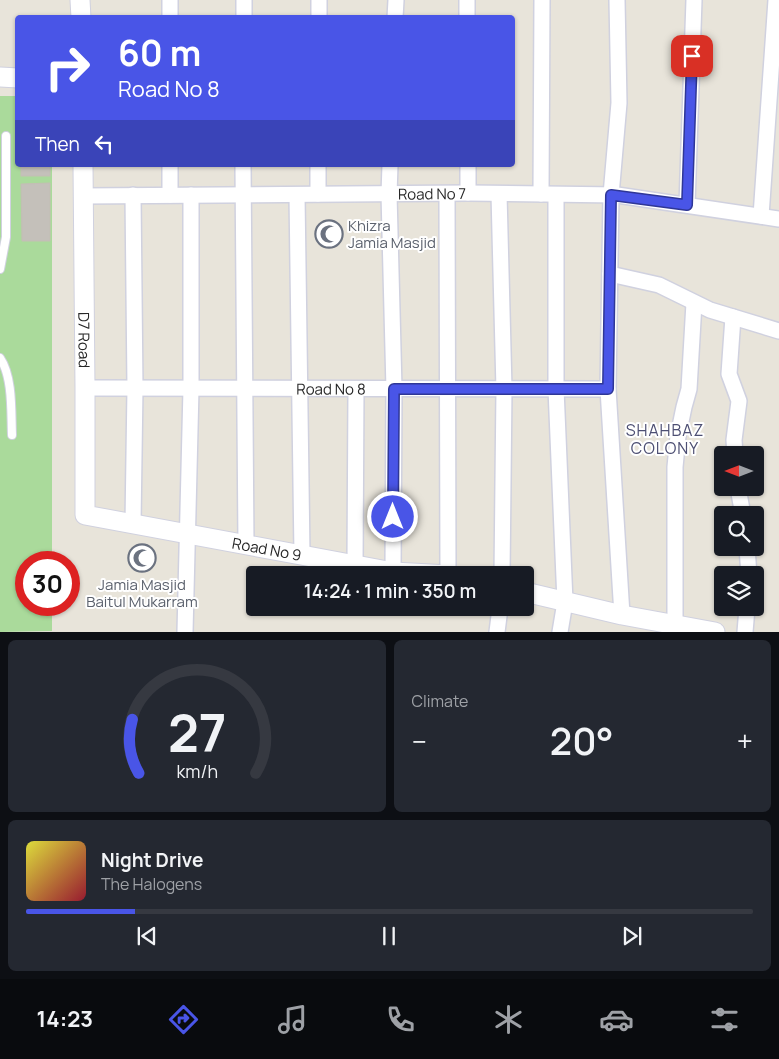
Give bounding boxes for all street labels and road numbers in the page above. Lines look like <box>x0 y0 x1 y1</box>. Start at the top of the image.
street label: Road No 7 <box>398 183 466 204</box>
street label: D7 Road <box>74 312 95 368</box>
street label: Road No 8 <box>296 378 366 399</box>
street label: Road No 9 <box>231 532 303 565</box>

